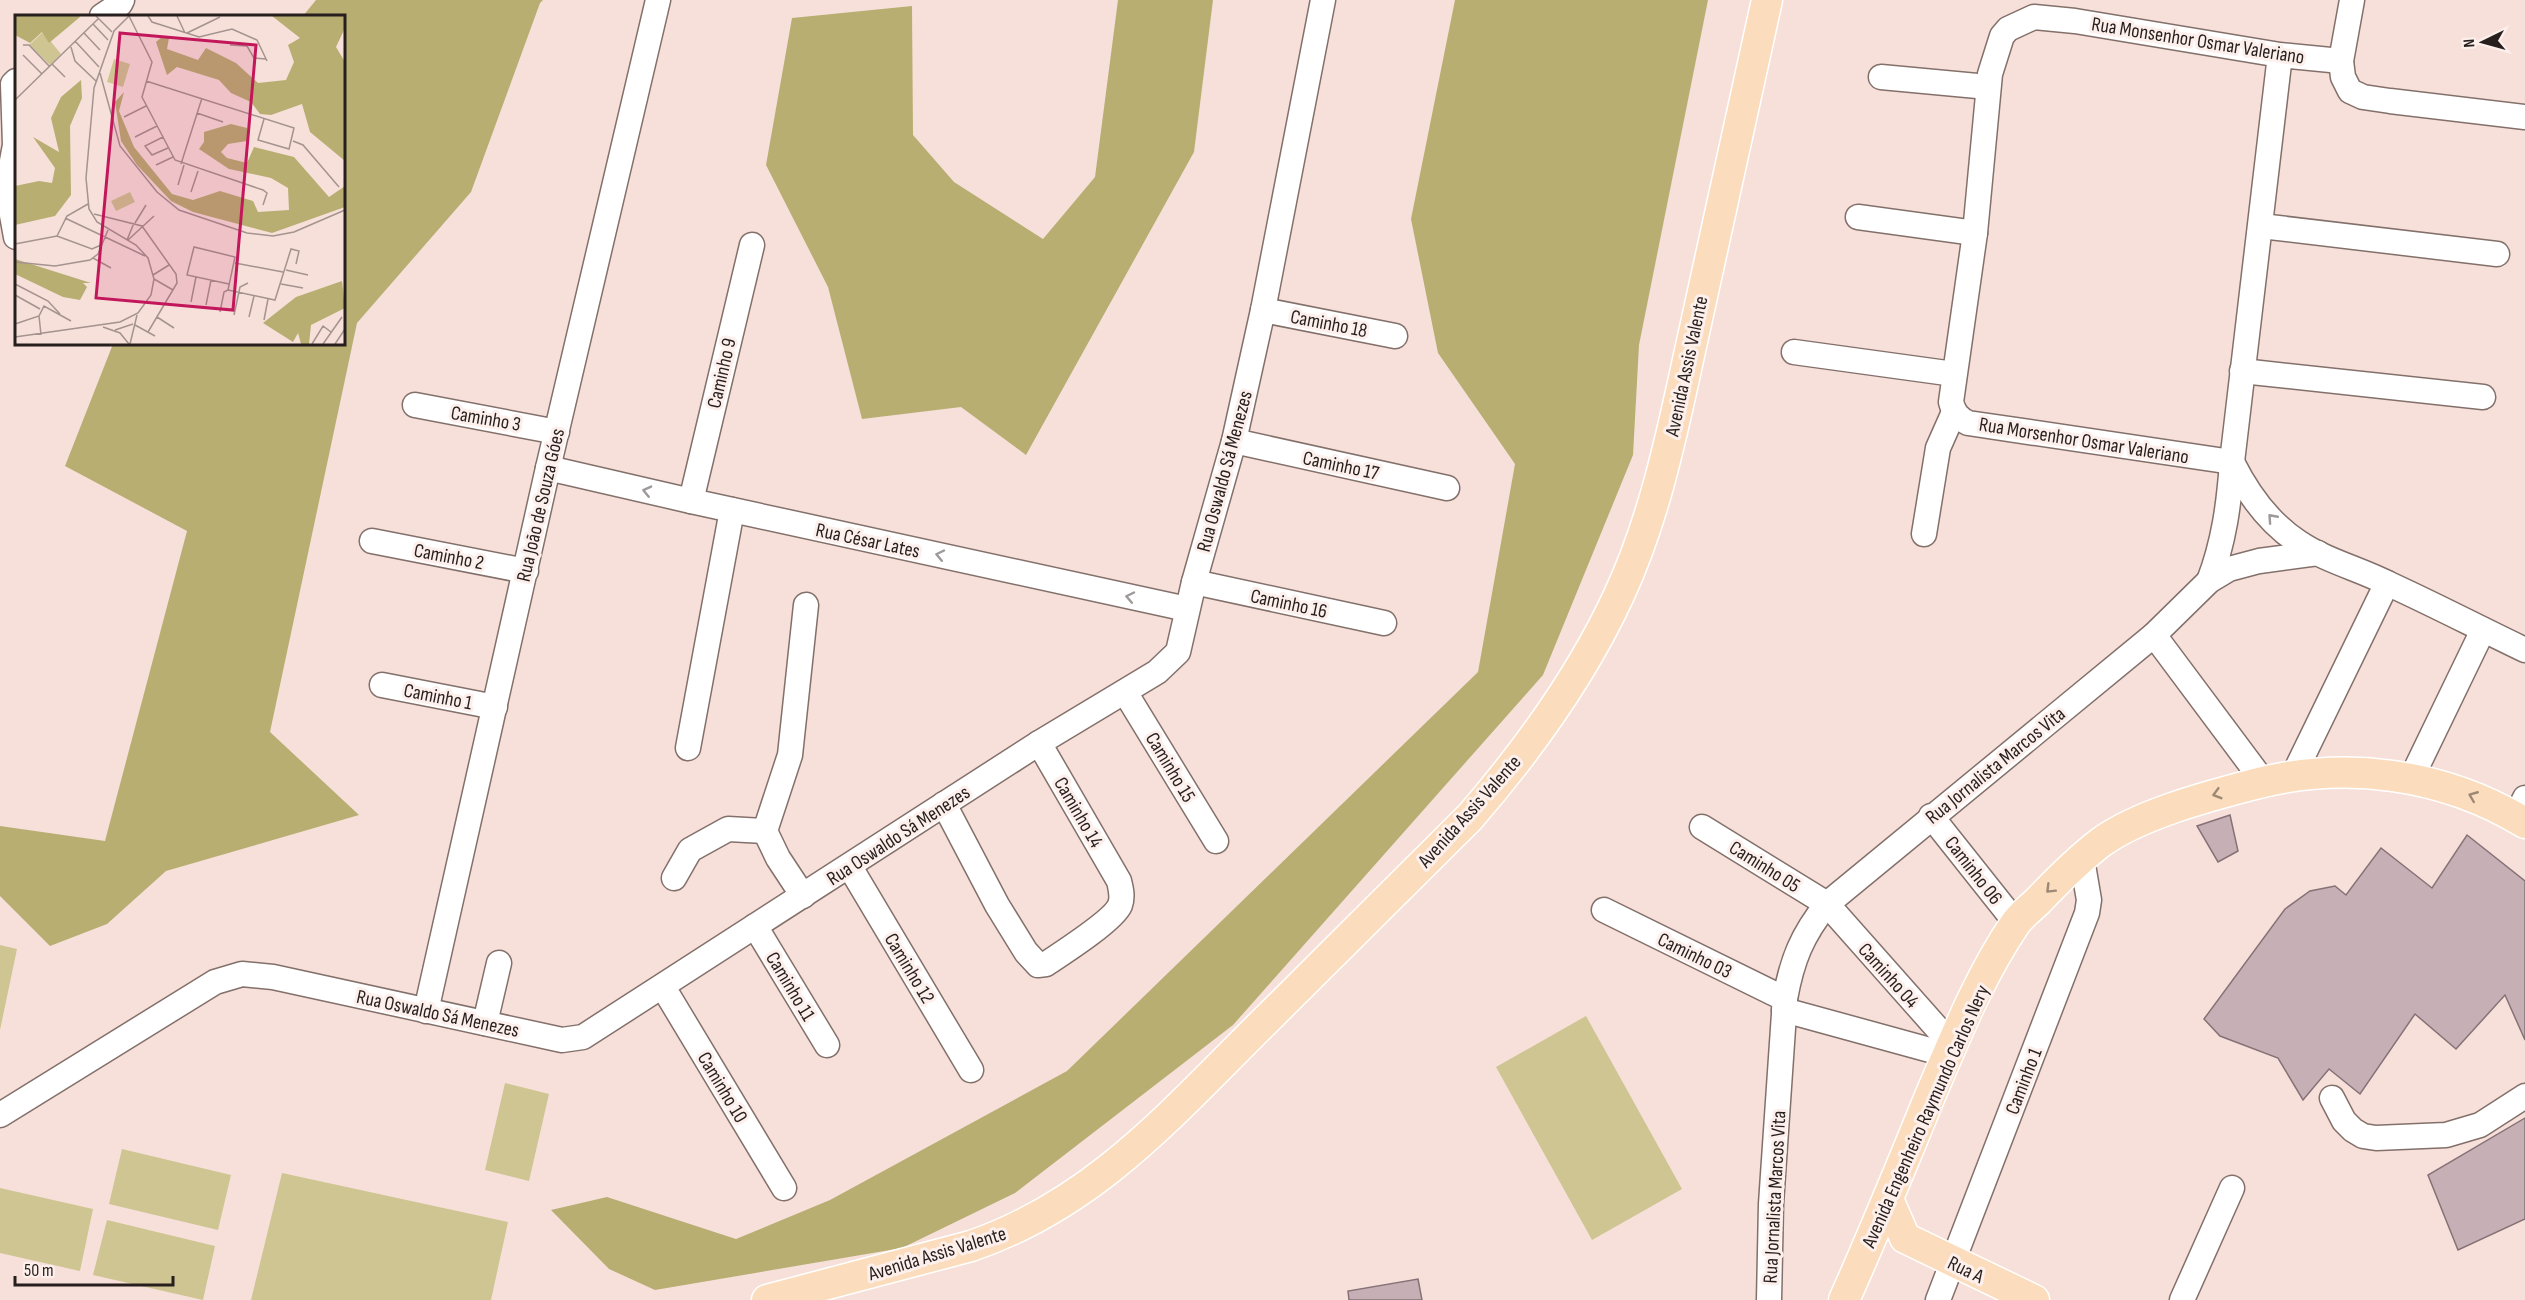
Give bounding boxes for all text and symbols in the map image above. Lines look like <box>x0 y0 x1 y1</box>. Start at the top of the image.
street label: Rua Monsenhor Osmar Valeriano <box>2090 12 2306 70</box>
north arrow <box>2453 12 2513 72</box>
inset map <box>15 15 345 345</box>
text: N <box>2460 38 2479 48</box>
street label: Avenida Assis Valente <box>1660 294 1714 440</box>
street label: Caminho 18 <box>1288 305 1369 343</box>
street label: Caminho 9 <box>702 336 742 411</box>
street label: Rua Oswaldo Sá Menezes <box>1192 388 1258 554</box>
street label: Caminho 3 <box>449 401 523 437</box>
street label: Rua Morsenhor Osmar Valeriano <box>1977 413 2190 469</box>
street label: Rua João de Souza Góes <box>512 426 570 584</box>
street label: Caminho 17 <box>1301 446 1381 486</box>
one-way arrow <box>642 485 652 498</box>
one-way arrow <box>2268 515 2279 525</box>
street label: Rua César Lates <box>813 518 922 564</box>
street label: Caminho 2 <box>412 538 486 575</box>
one-way arrow <box>935 549 945 562</box>
street label: Caminho 16 <box>1248 584 1329 624</box>
one-way arrow <box>1126 591 1136 604</box>
street label: Caminho 1 <box>402 679 474 715</box>
street label: Rua Jornalista Marcos Vita <box>1921 702 2070 829</box>
street label: Caminho 15 <box>1140 728 1200 807</box>
street label: Avenida Assis Valente <box>1412 751 1526 874</box>
street label: Caminho 14 <box>1048 773 1108 852</box>
street label: Rua Oswaldo Sá Menezes <box>822 781 975 891</box>
one-way arrow <box>2212 787 2223 799</box>
one-way arrow <box>2469 791 2480 803</box>
street label: Caminho 06 <box>1939 832 2007 909</box>
street label: Caminho 05 <box>1725 836 1804 898</box>
one-way arrow <box>2046 881 2057 892</box>
street label: Caminho 03 <box>1654 928 1736 984</box>
street label: Caminho 12 <box>879 929 939 1008</box>
street label: Caminho 04 <box>1853 938 1924 1013</box>
street label: Caminho 11 <box>760 948 820 1025</box>
street label: Avenida Engenheiro Raymundo Carlos Nery <box>1857 981 1995 1252</box>
street label: Rua Oswaldo Sá Menezes <box>354 985 521 1043</box>
street label: Caminho 1 <box>2000 1045 2048 1118</box>
street label: Caminho 10 <box>692 1048 753 1127</box>
street label: Rua Jornalista Marcos Vita <box>1758 1110 1792 1284</box>
street label: Avenida Assis Valente <box>865 1222 1009 1287</box>
scale bar <box>15 1249 172 1287</box>
street label: Rua A <box>1944 1251 1988 1289</box>
text: 50 m <box>24 1260 54 1281</box>

